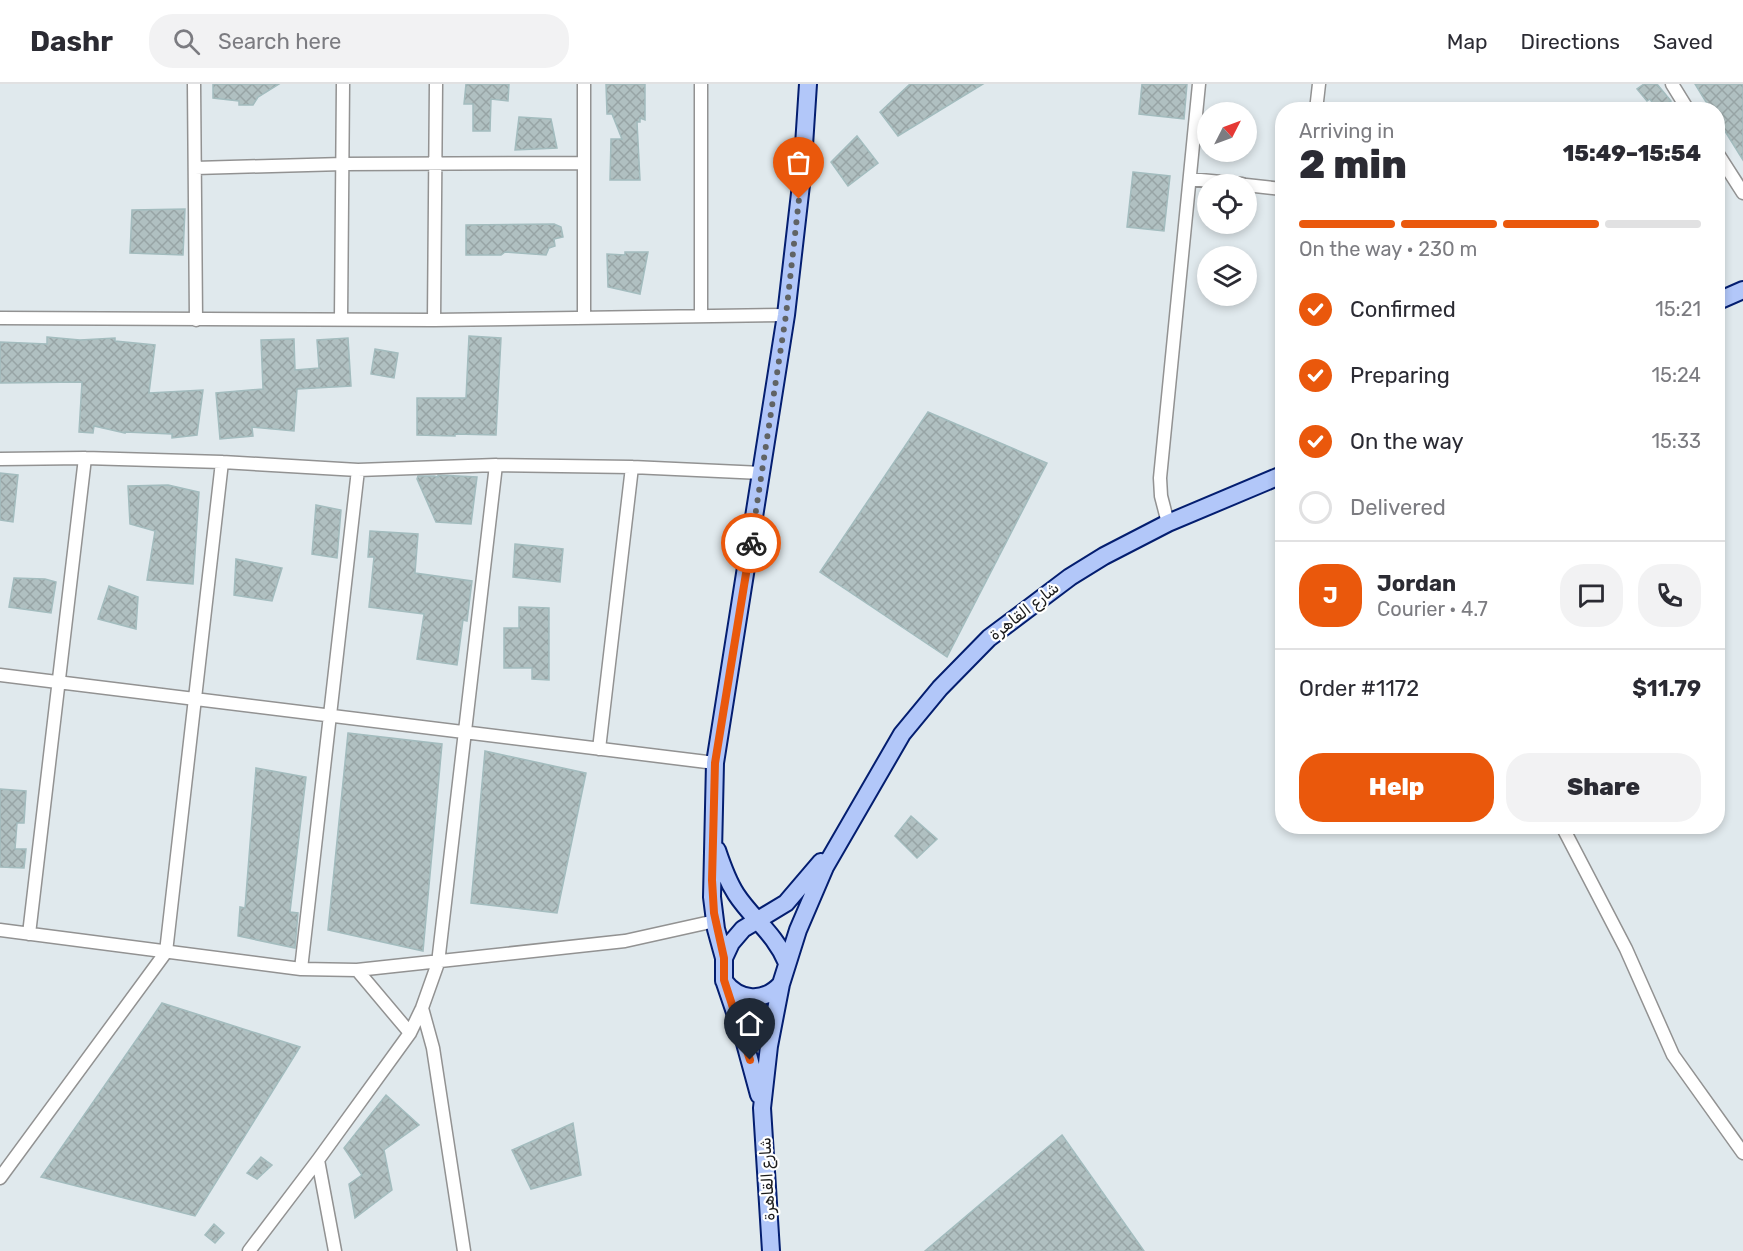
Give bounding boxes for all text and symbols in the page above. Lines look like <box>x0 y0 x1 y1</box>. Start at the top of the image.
search box <box>149 14 569 68</box>
text: Dashr <box>30 25 113 58</box>
icon: search <box>170 25 203 58</box>
text: Search here <box>218 28 341 55</box>
text: Map <box>1447 29 1488 54</box>
text: Directions <box>1521 29 1620 54</box>
text: Saved <box>1653 29 1713 54</box>
north arrow <box>1197 102 1257 162</box>
map controls <box>1197 102 1257 306</box>
text: Arriving in <box>1299 119 1394 143</box>
pin <box>773 137 824 199</box>
text: 15:49–15:54 <box>1563 140 1701 167</box>
text: 2 min <box>1299 142 1407 188</box>
icon: bag <box>782 146 815 179</box>
button: locate <box>1197 174 1257 234</box>
text: On the way · 230 m <box>1299 237 1477 261</box>
button: layers <box>1197 246 1257 306</box>
icon: check <box>1299 293 1332 326</box>
text: Confirmed <box>1350 296 1456 323</box>
text: 15:21 <box>1655 297 1701 321</box>
icon: check <box>1299 359 1332 392</box>
text: Preparing <box>1350 362 1450 389</box>
text: 15:24 <box>1651 363 1701 387</box>
icon: check <box>1299 425 1332 458</box>
text: On the way <box>1350 428 1464 455</box>
text: 15:33 <box>1651 429 1701 453</box>
text: Delivered <box>1350 494 1446 521</box>
courier <box>721 513 781 573</box>
icon: bike <box>735 527 768 560</box>
button: chat <box>1560 564 1623 627</box>
button: phone <box>1638 564 1701 627</box>
text: Jordan <box>1377 570 1456 597</box>
street label: شارع القاهرة <box>985 578 1064 646</box>
text: J <box>1323 582 1338 609</box>
text: Courier · 4.7 <box>1377 597 1488 621</box>
text: Order #1172 <box>1299 675 1419 702</box>
text: $11.79 <box>1632 675 1701 702</box>
button: Help <box>1299 753 1494 822</box>
button: Share <box>1506 753 1701 822</box>
pin <box>724 998 775 1060</box>
icon: home <box>733 1007 766 1040</box>
street label: شارع القاهرة <box>755 1137 781 1221</box>

